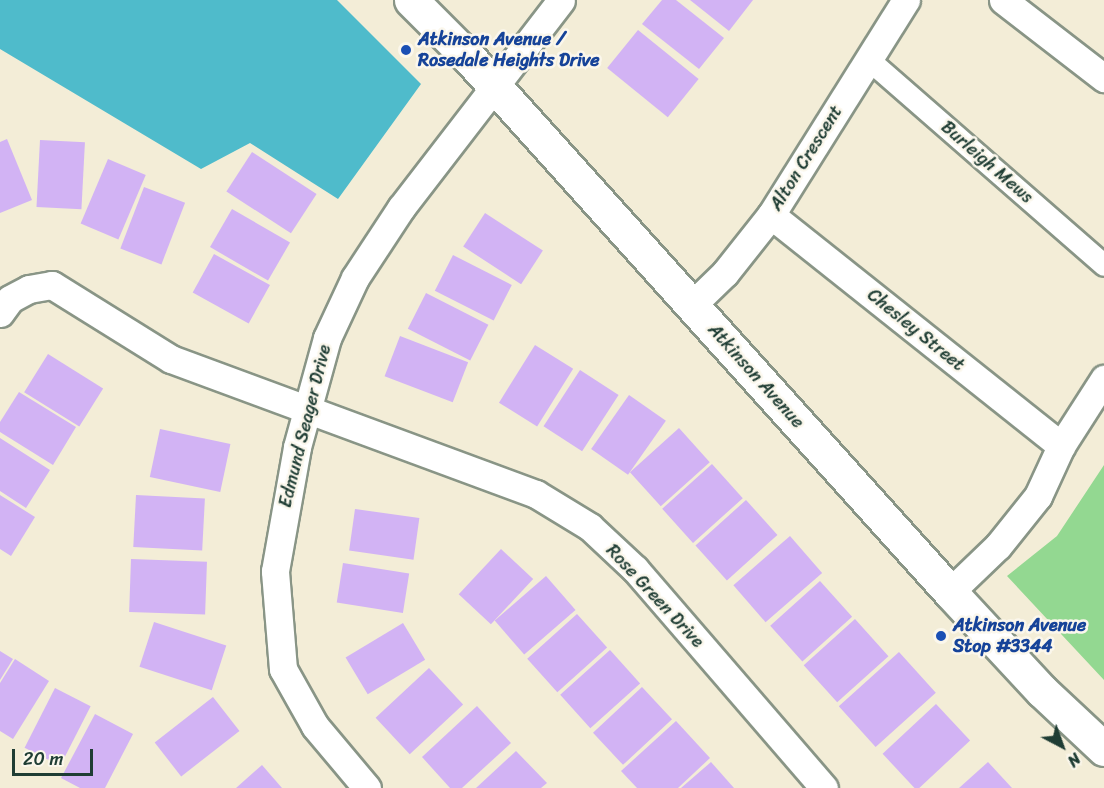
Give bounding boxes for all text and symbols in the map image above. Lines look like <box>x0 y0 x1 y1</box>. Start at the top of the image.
place label: Atkinson Avenue / Rosedale Heights Drive <box>418 29 600 72</box>
marker: Atkinson Avenue / Rosedale Heights Drive <box>399 43 413 57</box>
street label: Alton Crescent <box>765 101 847 215</box>
street label: Burleigh Mews <box>936 116 1038 208</box>
street label: Chesley Street <box>863 284 969 376</box>
street label: Atkinson Avenue <box>703 319 809 433</box>
street label: Edmund Seager Drive <box>274 342 336 510</box>
street label: Rose Green Drive <box>601 539 709 653</box>
place label: Atkinson Avenue Stop #3344 <box>953 615 1086 658</box>
marker: Atkinson Avenue Stop #3344 <box>934 629 948 643</box>
north arrow <box>1032 716 1092 776</box>
scale bar <box>15 737 96 775</box>
text: 20 m <box>23 743 63 775</box>
text: N <box>1060 745 1088 775</box>

